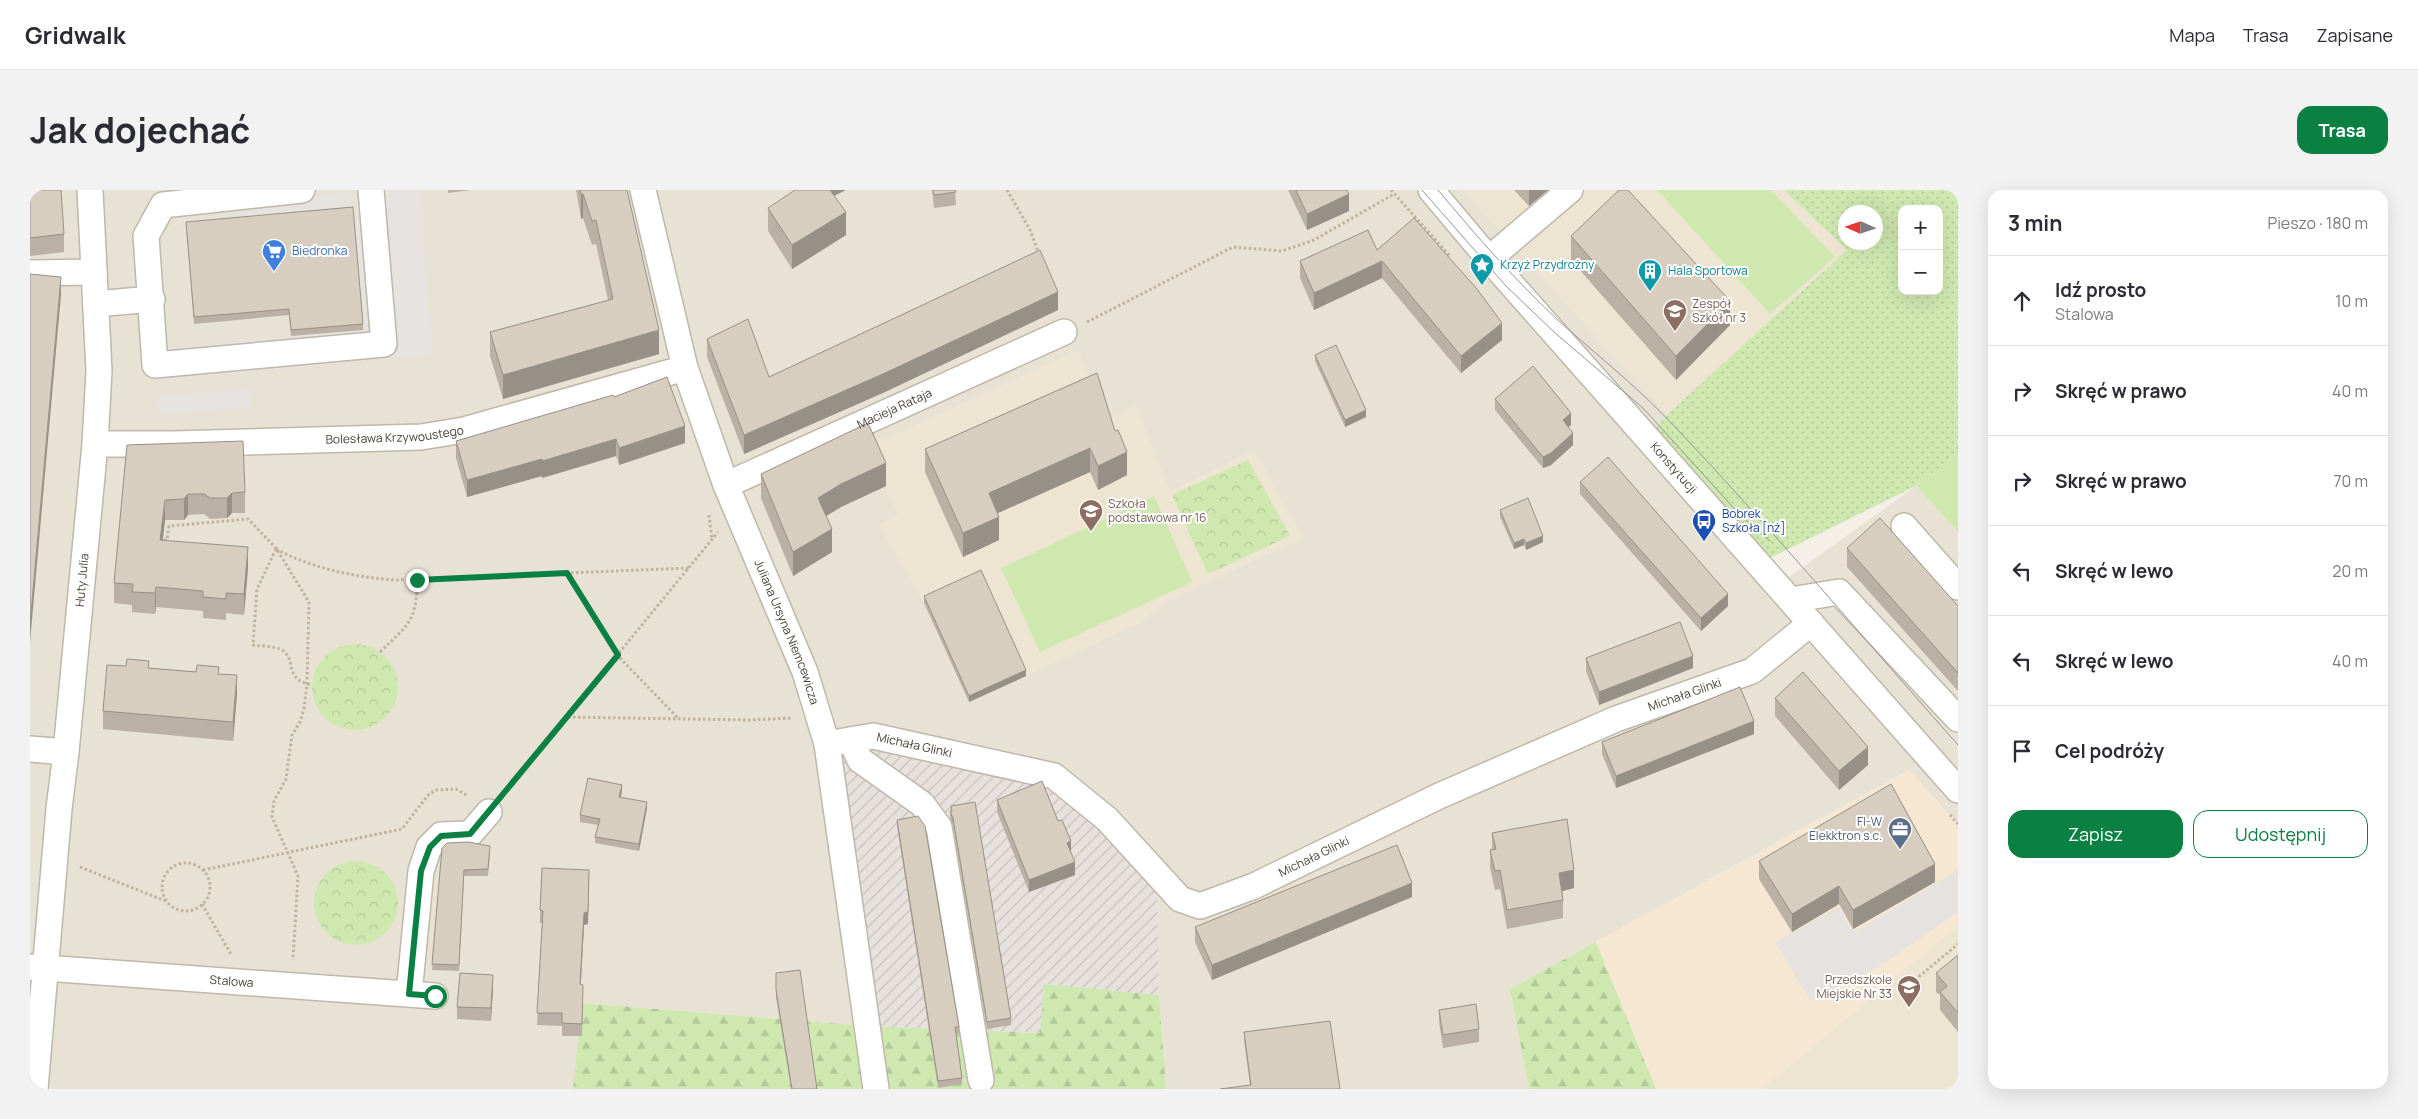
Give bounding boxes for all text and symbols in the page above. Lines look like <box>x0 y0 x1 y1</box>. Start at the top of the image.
text: Gridwalk <box>25 18 126 51</box>
text: Mapa <box>2169 23 2215 47</box>
text: Trasa <box>2243 23 2288 47</box>
text: Zapisane <box>2316 23 2393 47</box>
text: Jak dojechać <box>30 106 250 154</box>
button: Trasa <box>2297 106 2388 154</box>
north arrow <box>1838 205 1883 250</box>
map controls <box>1898 205 1943 295</box>
button: + <box>1898 205 1943 250</box>
text: 3 min <box>2008 209 2062 237</box>
text: Pieszo · 180 m <box>2267 212 2368 234</box>
supermarket icon: Biedronka <box>261 238 287 272</box>
place label: Biedronka <box>292 242 347 259</box>
button: − <box>1898 250 1943 295</box>
place icon: Krzyż Przydrożny <box>1469 252 1495 286</box>
place label: Krzyż Przydrożny <box>1500 256 1595 273</box>
building icon: Hala Sportowa <box>1637 258 1663 292</box>
place label: Hala Sportowa <box>1668 262 1748 279</box>
text: Idź prosto <box>2055 277 2146 303</box>
icon: ahead <box>2008 287 2036 315</box>
text: 10 m <box>2335 290 2368 312</box>
place label: Zespół Szkół nr 3 <box>1692 295 1746 326</box>
school or university icon: Zespół Szkół nr 3 <box>1662 298 1688 332</box>
text: Stalowa <box>2055 303 2114 325</box>
icon: right <box>2008 377 2036 405</box>
text: Skręć w prawo <box>2055 378 2187 404</box>
text: 40 m <box>2332 380 2368 402</box>
street label: Macieja Rataja <box>854 384 935 433</box>
street label: Bolesława Krzywoustego <box>325 421 465 448</box>
street label: Konstytucji <box>1647 438 1701 497</box>
icon: right <box>2008 467 2036 495</box>
text: Skręć w prawo <box>2055 468 2187 494</box>
text: 70 m <box>2333 470 2368 492</box>
place label: Szkoła podstawowa nr 16 <box>1108 495 1207 526</box>
school or university icon: Szkoła podstawowa nr 16 <box>1078 498 1104 532</box>
place label: Bobrek Szkoła [nż] <box>1722 505 1785 536</box>
bus stop icon: Bobrek Szkoła [nż] <box>1691 508 1717 542</box>
street label: Huty Julia <box>71 553 93 608</box>
street label: Juliana Ursyna Niemcewicza <box>750 557 823 707</box>
icon: left <box>2008 557 2036 585</box>
text: Skręć w lewo <box>2055 558 2174 584</box>
text: 20 m <box>2332 560 2368 582</box>
route end <box>406 569 429 592</box>
icon: left <box>2008 647 2036 675</box>
text: Skręć w lewo <box>2055 648 2174 674</box>
text: 40 m <box>2332 650 2368 672</box>
street label: Michała Glinki <box>1646 673 1724 715</box>
street label: Michała Glinki <box>875 728 954 761</box>
icon: arrive <box>2008 737 2036 765</box>
text: Cel podróży <box>2055 738 2164 764</box>
button: Zapisz <box>2008 810 2183 858</box>
button: Udostępnij <box>2193 810 2368 858</box>
place label: FI-W Elekktron s.c. <box>1809 813 1883 844</box>
office icon: FI-W Elekktron s.c. <box>1887 816 1913 850</box>
street label: Michała Glinki <box>1275 832 1352 881</box>
street label: Stalowa <box>209 971 254 991</box>
place label: Przedszkole Miejskie Nr 33 <box>1816 971 1892 1002</box>
school or university icon: Przedszkole Miejskie Nr 33 <box>1896 974 1922 1008</box>
route start <box>424 985 447 1008</box>

